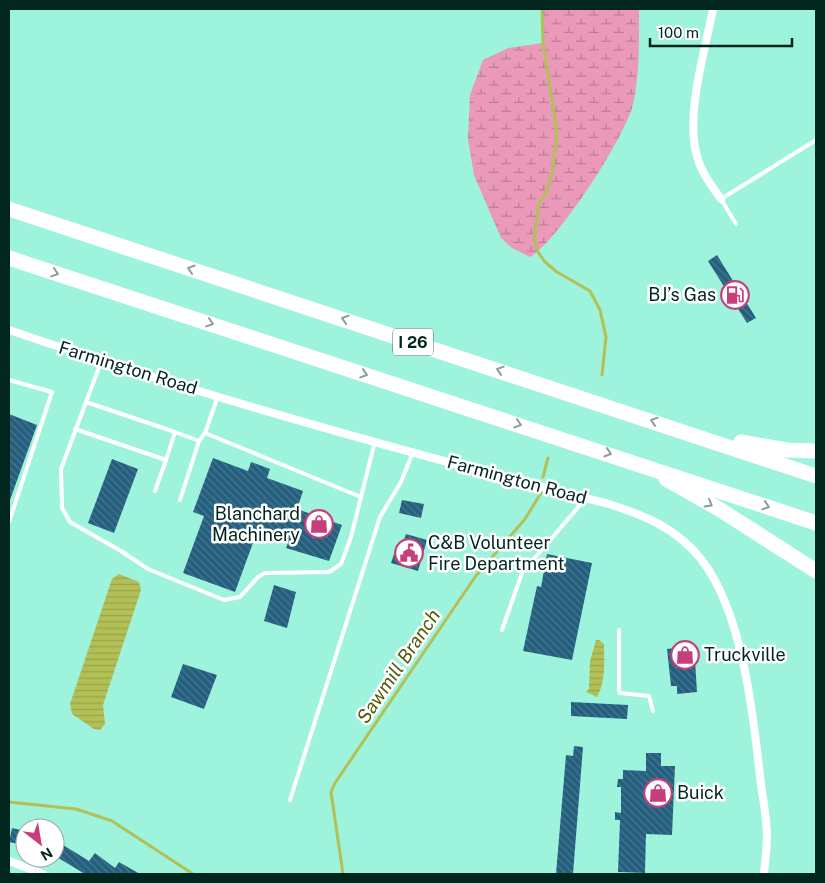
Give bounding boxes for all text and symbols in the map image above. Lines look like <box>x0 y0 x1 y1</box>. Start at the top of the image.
scale bar <box>650 15 792 47</box>
text: 100 m <box>658 24 699 41</box>
one-way arrow <box>187 264 195 274</box>
one-way arrow <box>50 267 59 277</box>
fuel station icon: BJ’s Gas <box>720 280 750 310</box>
place label: BJ’s Gas <box>648 284 716 305</box>
one-way arrow <box>342 315 350 325</box>
one-way arrow <box>205 318 213 328</box>
road number: I 26 <box>393 328 433 356</box>
street label: Farmington Road <box>56 336 200 399</box>
one-way arrow <box>496 366 504 376</box>
one-way arrow <box>359 368 368 378</box>
one-way arrow <box>650 416 659 426</box>
one-way arrow <box>514 418 522 428</box>
one-way arrow <box>603 448 611 458</box>
street label: Farmington Road <box>445 451 589 508</box>
one-way arrow <box>704 498 713 508</box>
one-way arrow <box>761 500 769 510</box>
place label: Blanchard Machinery <box>212 503 300 545</box>
shop icon: Blanchard Machinery <box>304 509 334 539</box>
place label: C&B Volunteer Fire Department <box>428 532 564 574</box>
public building icon: C&B Volunteer Fire Department <box>394 538 424 568</box>
water label: Sawmill Branch <box>352 605 444 727</box>
shop icon: Truckville <box>670 640 700 670</box>
place label: Truckville <box>704 644 786 665</box>
shop icon: Buick <box>643 778 673 808</box>
place label: Buick <box>677 782 724 803</box>
north arrow <box>15 818 65 868</box>
text: N <box>38 844 56 864</box>

